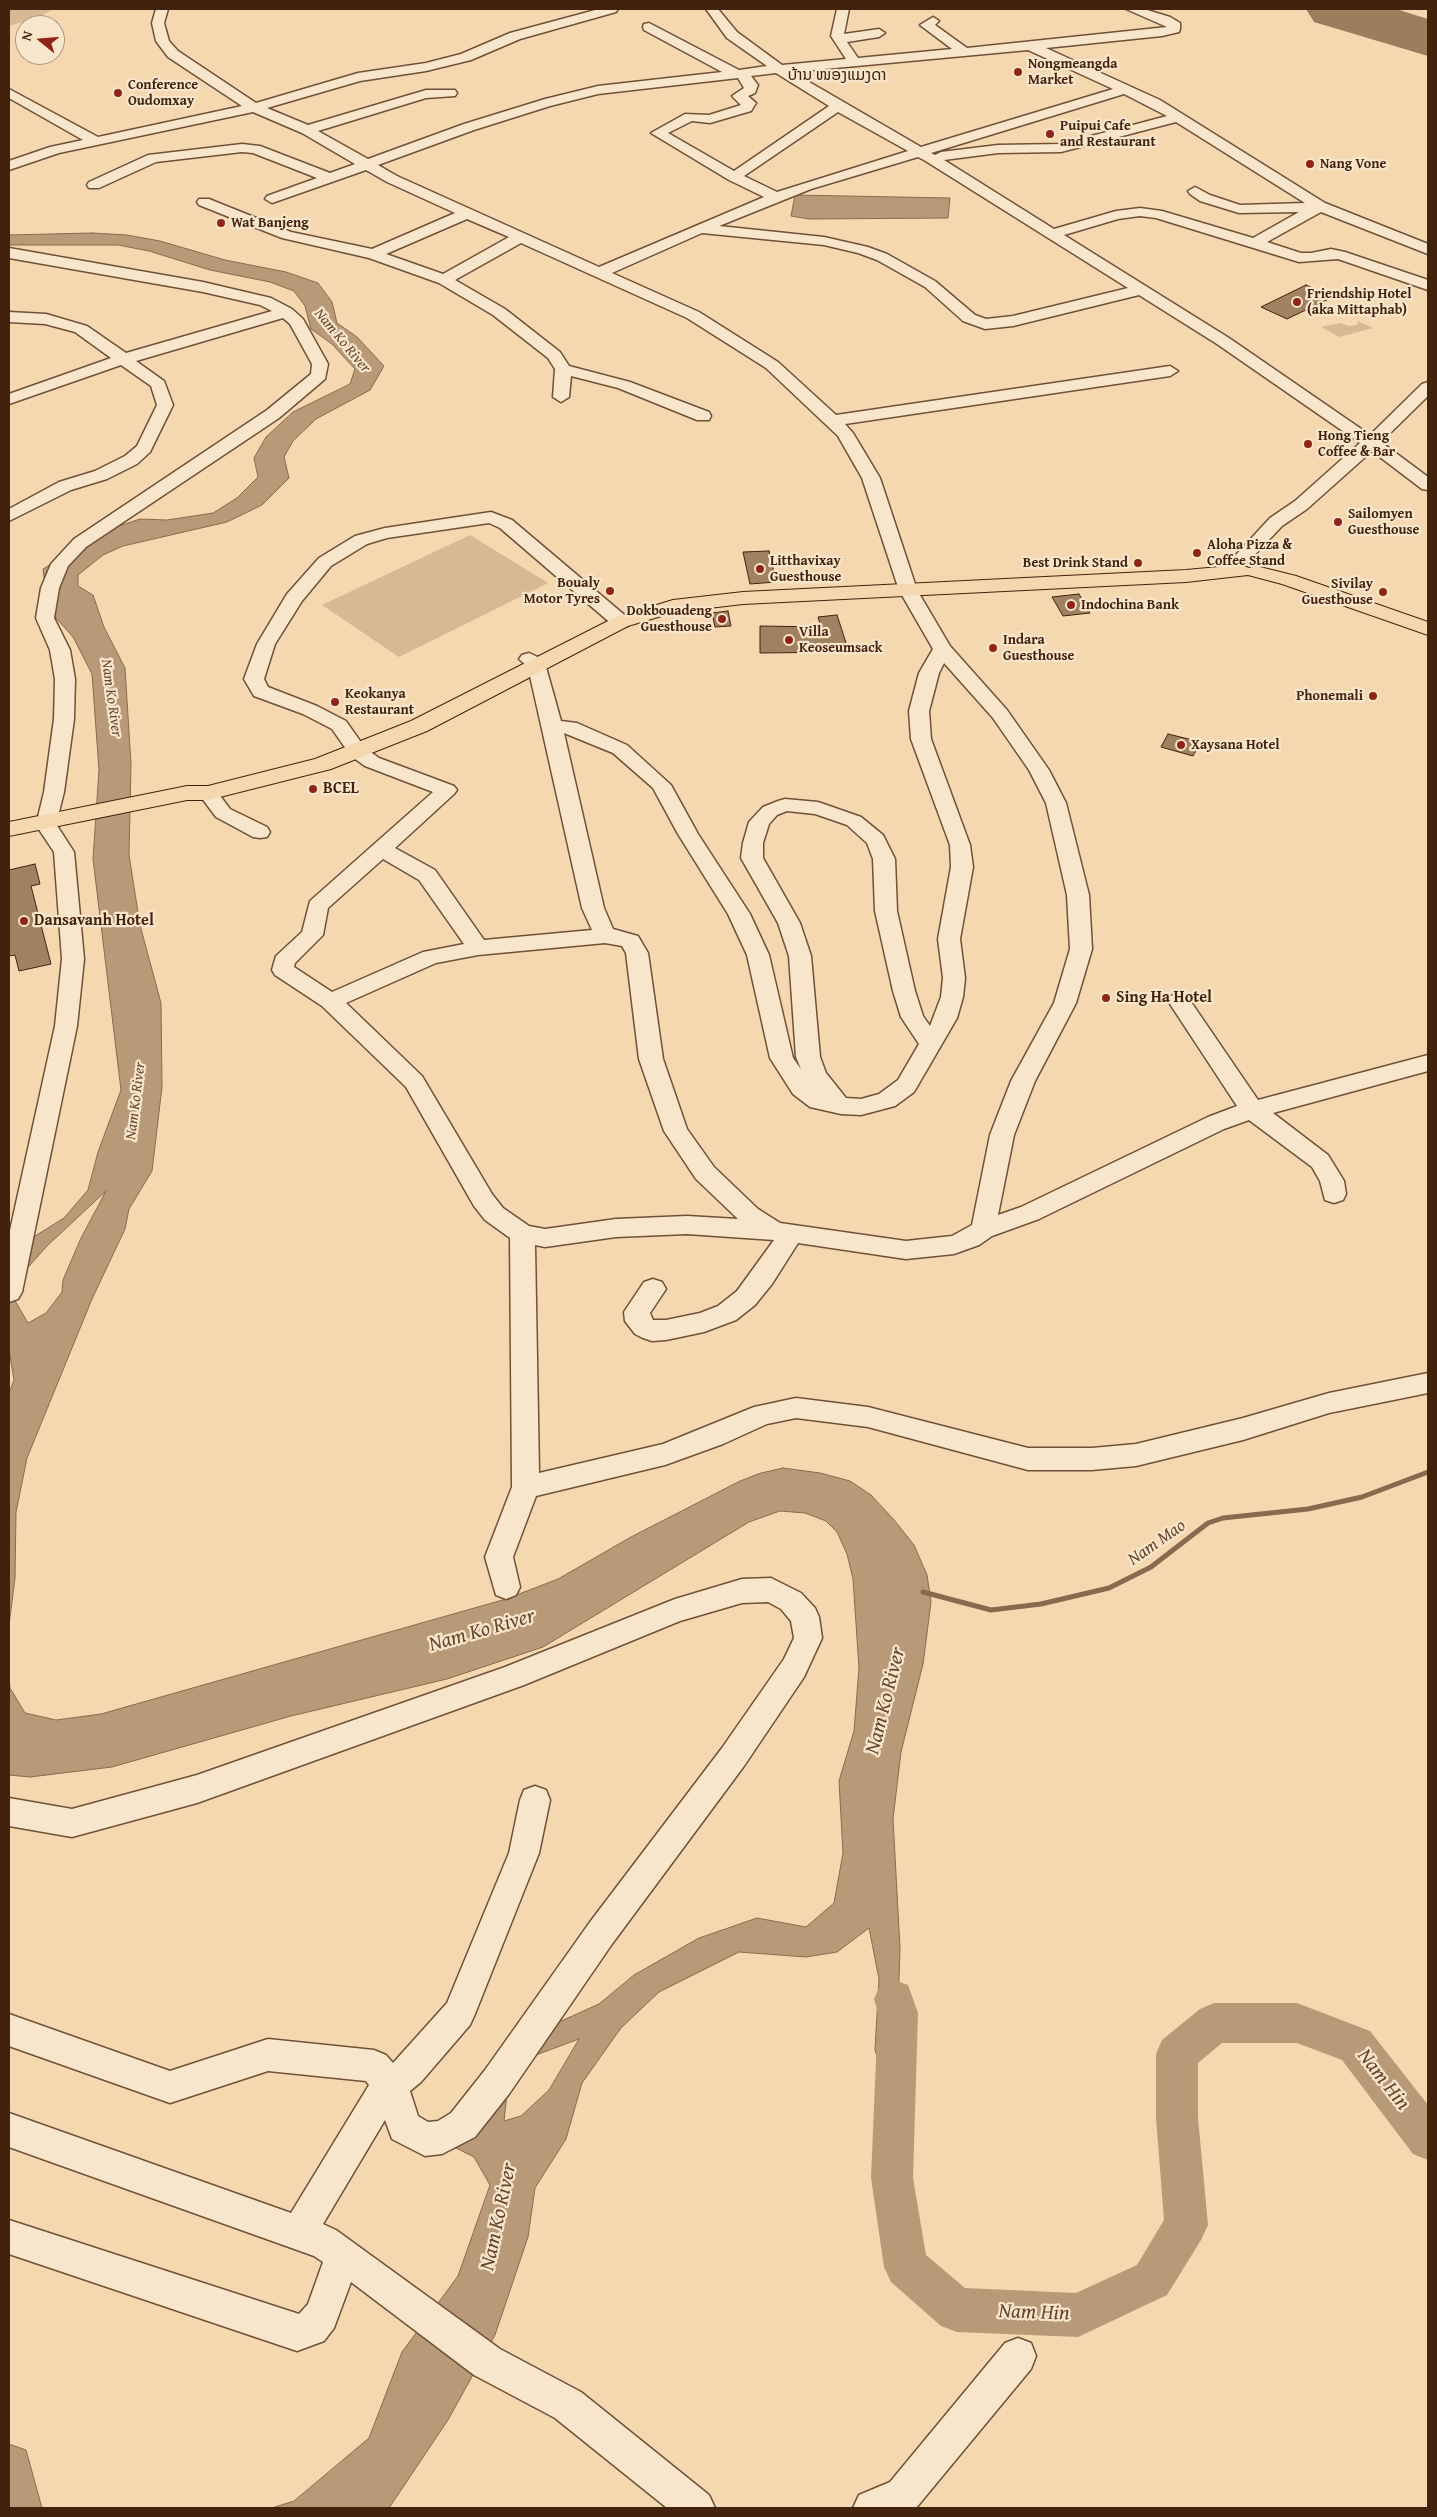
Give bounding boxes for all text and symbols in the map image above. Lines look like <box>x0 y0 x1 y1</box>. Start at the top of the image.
north arrow <box>15 15 65 65</box>
text: N <box>16 29 38 43</box>
place label: Nongmeangda Market <box>1028 56 1117 88</box>
district label: ບ້ານ ໜອງແມງດາ <box>788 66 886 86</box>
marker: Nongmeangda Market <box>1012 66 1024 78</box>
place label: Conference Oudomxay <box>128 77 198 110</box>
marker: Conference Oudomxay <box>112 87 124 99</box>
place label: Puipui Cafe and Restaurant <box>1060 118 1156 150</box>
marker: Puipui Cafe and Restaurant <box>1044 128 1056 140</box>
place label: Nang Vone <box>1320 156 1386 172</box>
marker: Nang Vone <box>1304 158 1316 170</box>
place label: Wat Banjeng <box>231 215 309 231</box>
marker: Wat Banjeng <box>215 217 227 229</box>
place label: Friendship Hotel (aka Mittaphab) <box>1307 286 1412 318</box>
marker: Friendship Hotel (aka Mittaphab) <box>1291 296 1303 308</box>
water label: Nam Ko River <box>310 305 374 377</box>
place label: Hong Tieng Coffee & Bar <box>1318 428 1395 461</box>
marker: Hong Tieng Coffee & Bar <box>1302 438 1314 450</box>
place label: Sailomyen Guesthouse <box>1348 506 1419 538</box>
marker: Sailomyen Guesthouse <box>1332 516 1344 528</box>
place label: Aloha Pizza & Coffee Stand <box>1207 537 1292 570</box>
marker: Aloha Pizza & Coffee Stand <box>1191 547 1203 559</box>
place label: Litthavixay Guesthouse <box>770 553 841 586</box>
place label: Best Drink Stand <box>1023 555 1128 571</box>
marker: Best Drink Stand <box>1132 557 1144 569</box>
marker: Litthavixay Guesthouse <box>754 563 766 575</box>
place label: Boualy Motor Tyres <box>524 575 600 608</box>
place label: Sivilay Guesthouse <box>1302 576 1373 608</box>
marker: Boualy Motor Tyres <box>604 585 616 597</box>
marker: Sivilay Guesthouse <box>1377 586 1389 598</box>
place label: Indochina Bank <box>1081 597 1179 613</box>
marker: Indochina Bank <box>1065 599 1077 611</box>
place label: Dokbouadeng Guesthouse <box>627 603 712 636</box>
marker: Dokbouadeng Guesthouse <box>716 613 728 625</box>
place label: Villa Keoseumsack <box>799 624 882 656</box>
place label: Indara Guesthouse <box>1003 632 1074 664</box>
marker: Villa Keoseumsack <box>783 634 795 646</box>
marker: Indara Guesthouse <box>987 642 999 654</box>
water label: Nam Ko River <box>97 658 125 738</box>
place label: Keokanya Restaurant <box>345 686 414 719</box>
place label: Phonemali <box>1296 688 1363 704</box>
marker: Phonemali <box>1367 690 1379 702</box>
marker: Keokanya Restaurant <box>329 696 341 708</box>
place label: Xaysana Hotel <box>1191 737 1280 753</box>
marker: Xaysana Hotel <box>1175 739 1187 751</box>
place label: BCEL <box>323 779 359 799</box>
marker: BCEL <box>307 783 319 795</box>
place label: Dansavanh Hotel <box>34 911 154 931</box>
marker: Dansavanh Hotel <box>18 915 30 927</box>
place label: Sing Ha Hotel <box>1116 988 1212 1008</box>
marker: Sing Ha Hotel <box>1100 992 1112 1004</box>
water label: Nam Ko River <box>122 1061 150 1141</box>
water label: Nam Mao <box>1124 1515 1190 1571</box>
water label: Nam Ko River <box>426 1604 538 1658</box>
water label: Nam Ko River <box>861 1645 911 1757</box>
water label: Nam Hin <box>1351 2044 1415 2116</box>
water label: Nam Ko River <box>475 2161 523 2273</box>
water label: Nam Hin <box>998 2299 1070 2327</box>

